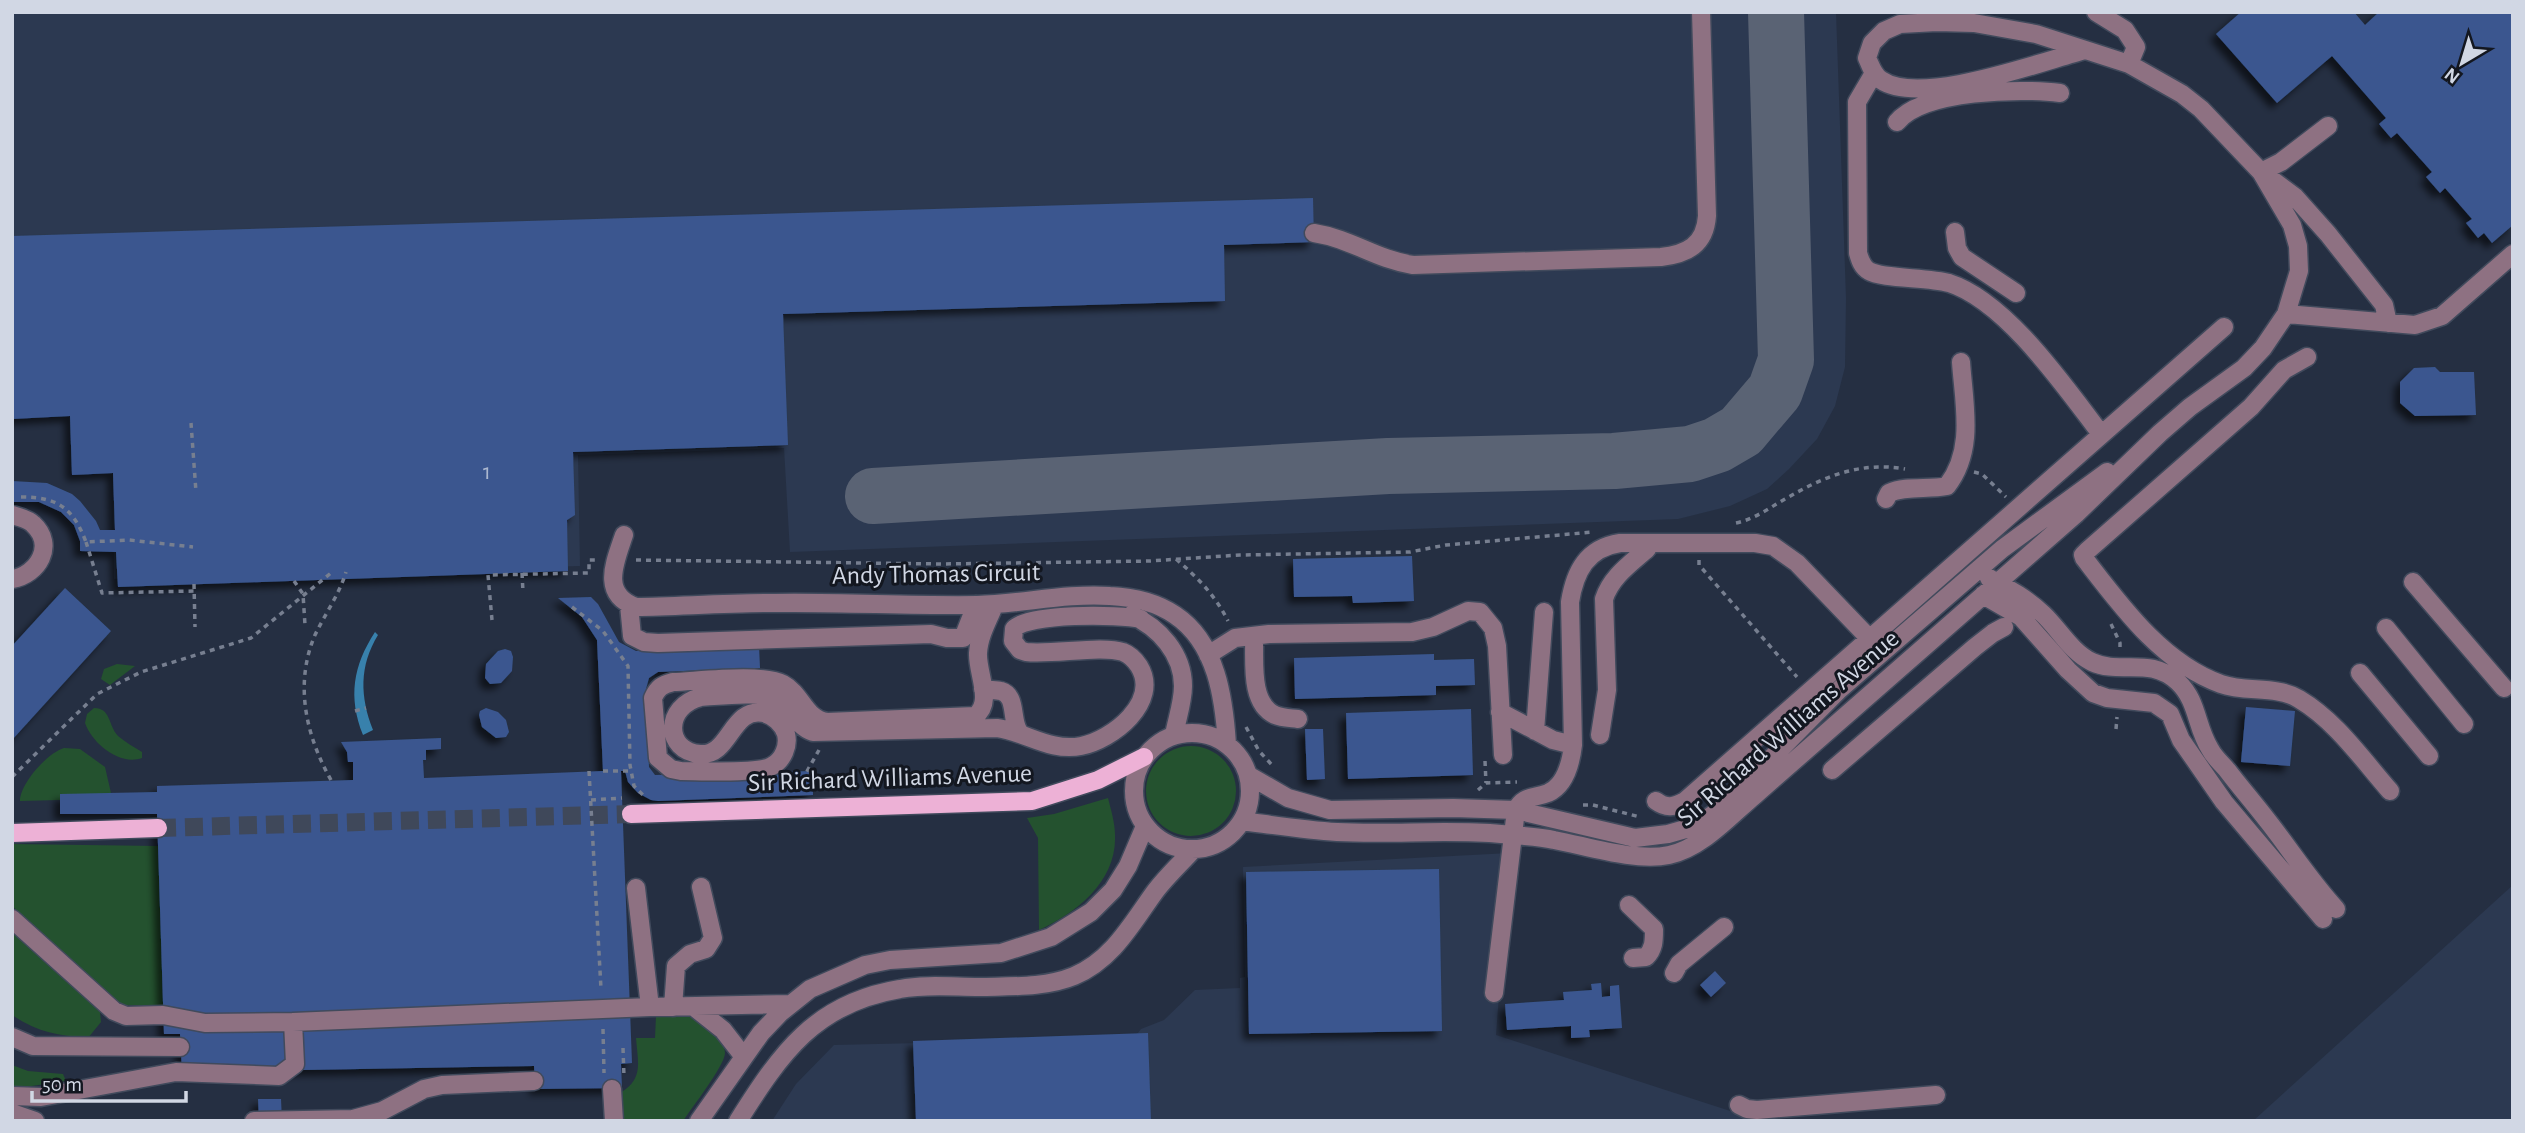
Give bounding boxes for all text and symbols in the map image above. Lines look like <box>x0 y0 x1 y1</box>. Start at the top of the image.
north arrow <box>2427 28 2497 98</box>
text: N <box>2441 64 2464 87</box>
house number: 1 <box>483 461 491 484</box>
street label: Andy Thomas Circuit <box>832 559 1040 589</box>
street label: Sir Richard Williams Avenue <box>1672 625 1904 831</box>
street label: Sir Richard Williams Avenue <box>747 760 1033 796</box>
scale bar <box>32 1060 186 1104</box>
text: 50 m <box>42 1074 82 1095</box>

